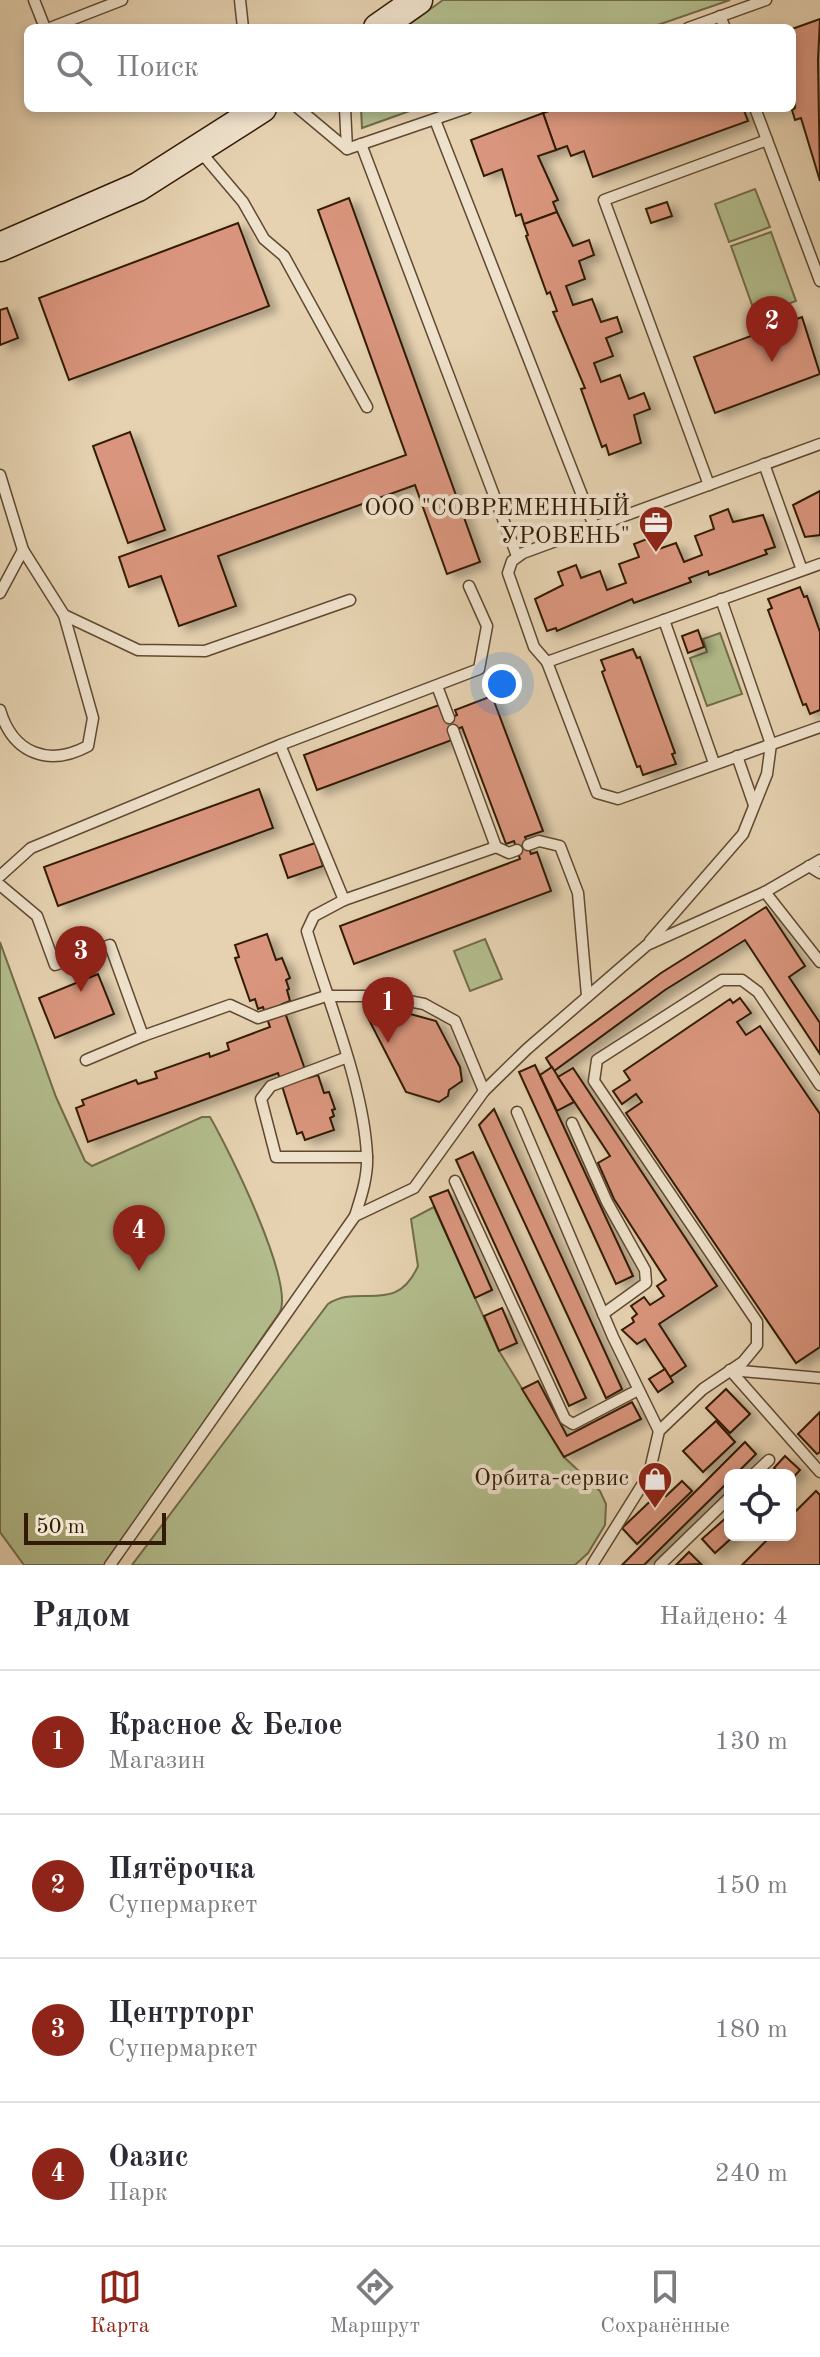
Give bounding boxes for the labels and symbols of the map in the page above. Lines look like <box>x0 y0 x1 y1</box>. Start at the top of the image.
pin: 2 <box>746 296 798 362</box>
place label: ООО "СОВРЕМЕННЫЙ УРОВЕНЬ" <box>364 492 630 549</box>
office icon: ООО "СОВРЕМЕННЫЙ УРОВЕНЬ" <box>637 504 675 554</box>
your location <box>482 664 522 704</box>
pin: 3 <box>55 926 107 992</box>
pin: 1 <box>362 977 414 1043</box>
pin: 4 <box>113 1205 165 1271</box>
shop icon: Орбита-сервис <box>636 1460 674 1510</box>
place label: Орбита-сервис <box>474 1467 629 1491</box>
scale bar <box>24 1509 166 1545</box>

